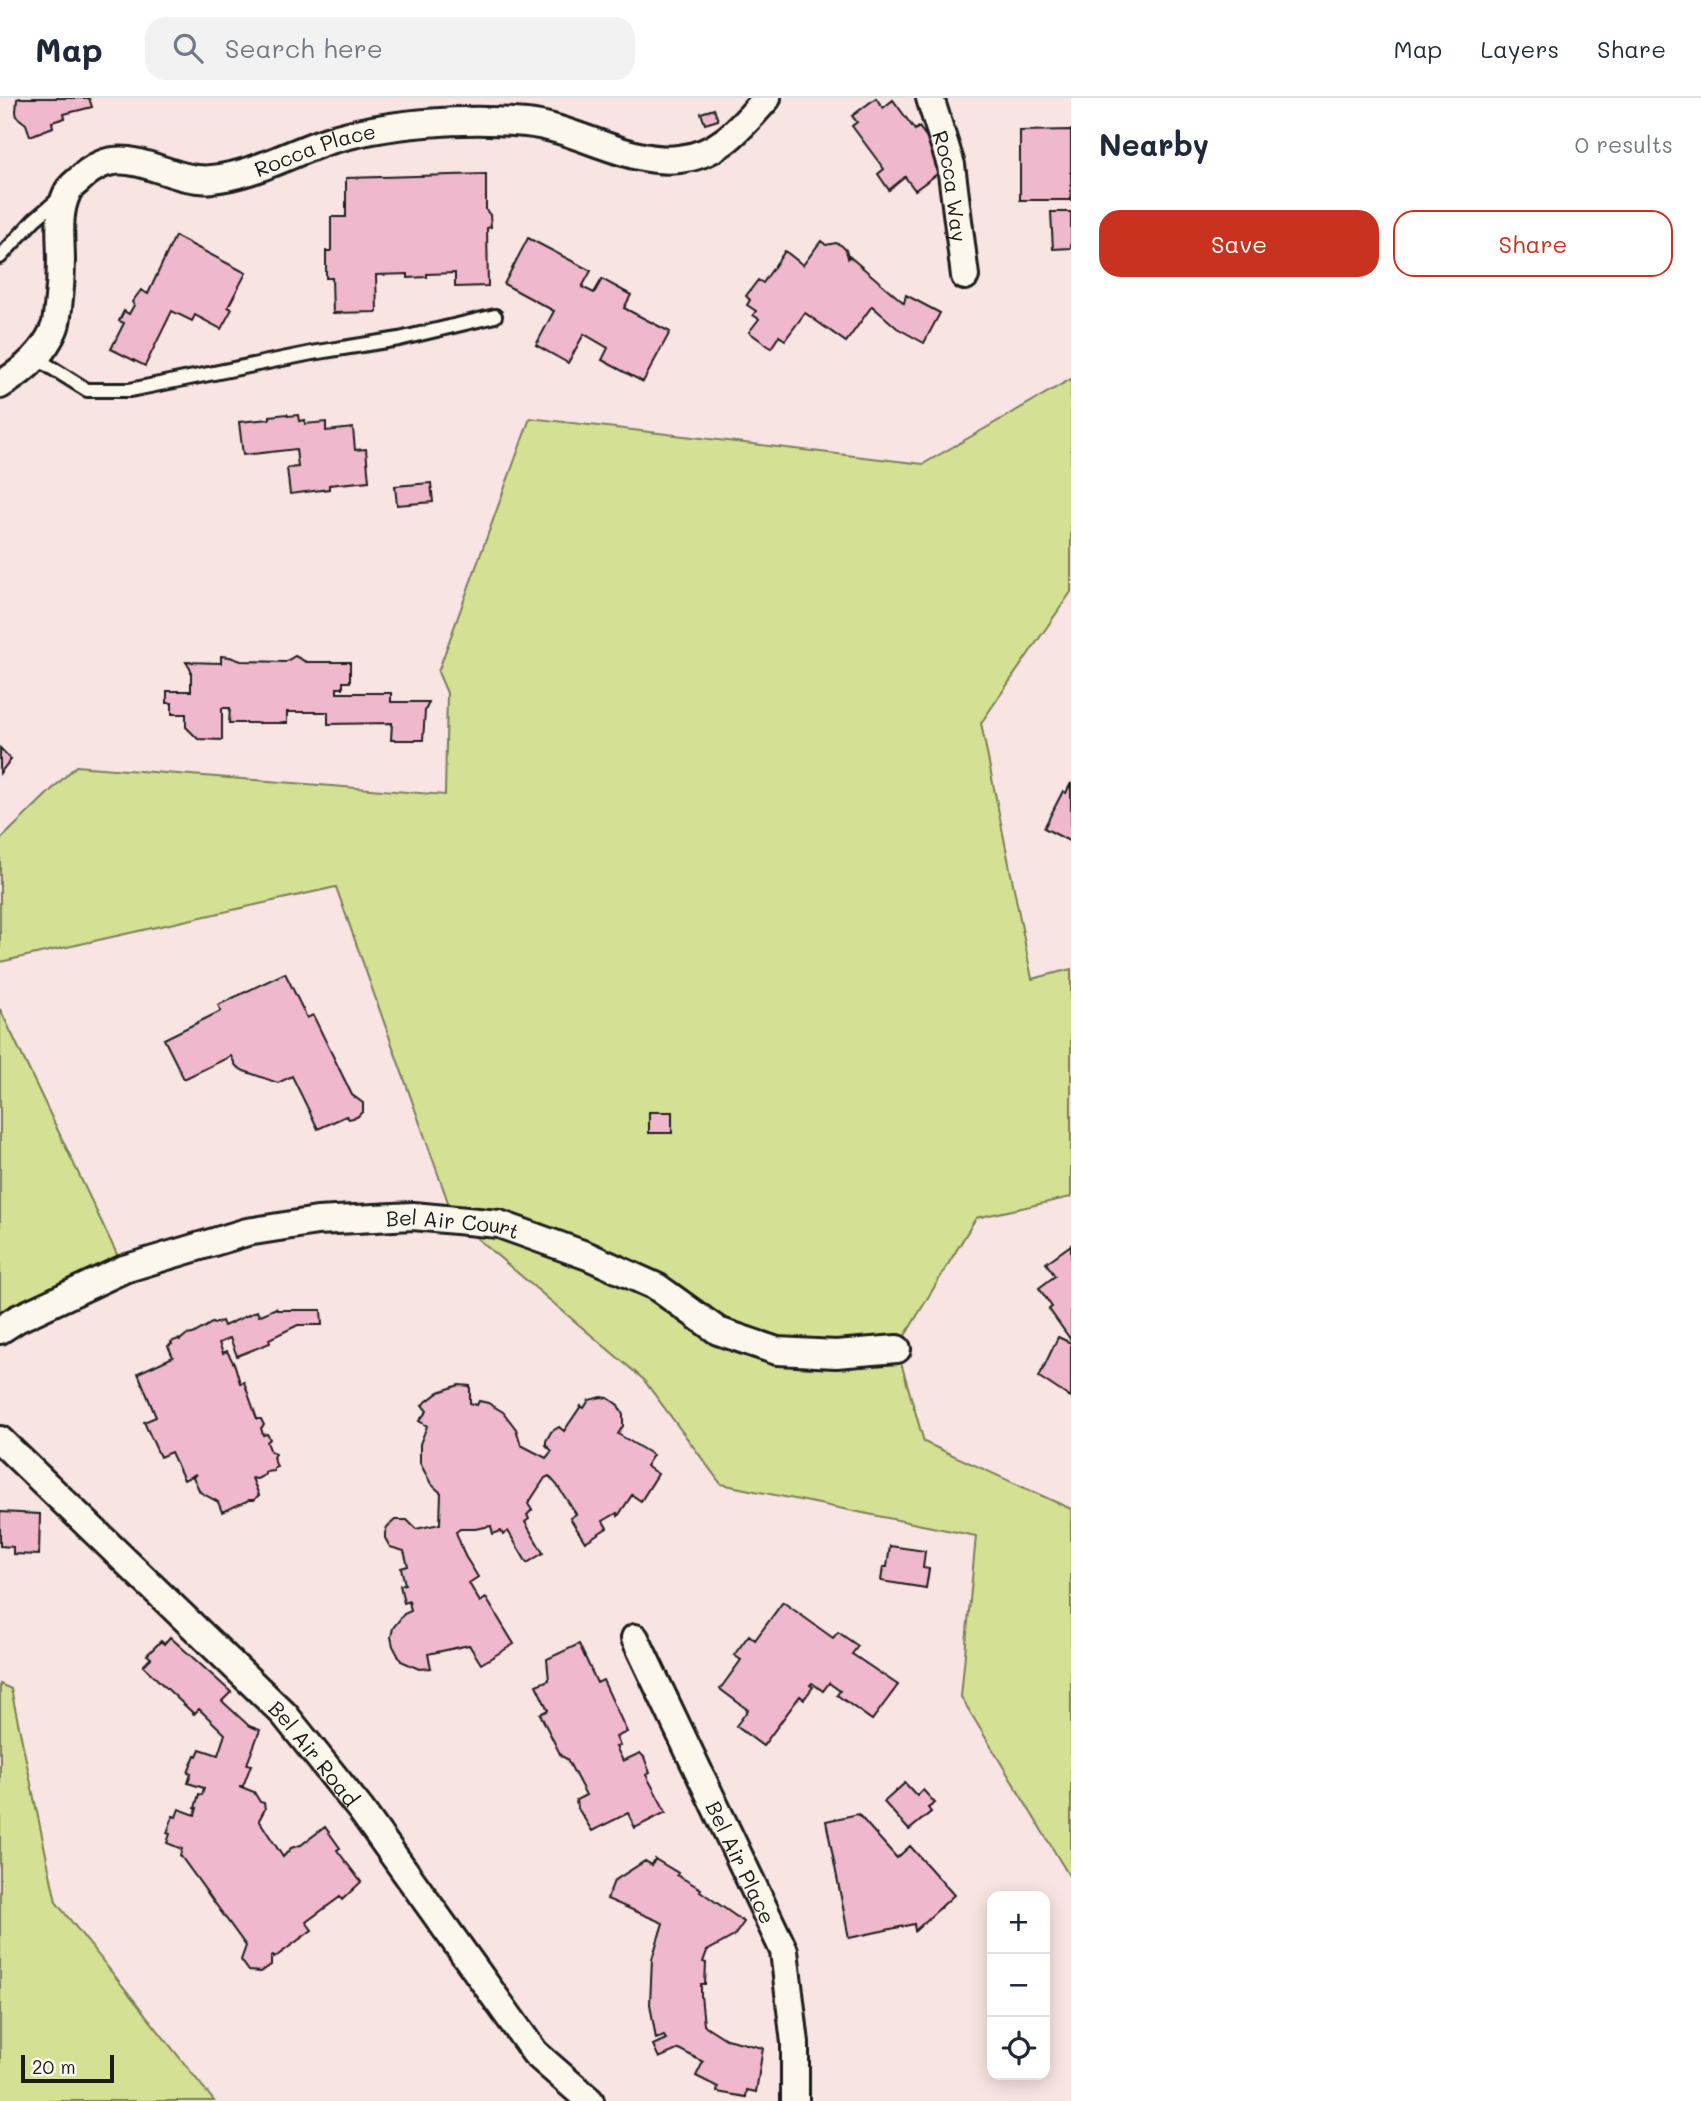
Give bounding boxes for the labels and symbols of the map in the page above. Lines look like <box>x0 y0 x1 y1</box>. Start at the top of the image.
street label: Rocca Place <box>250 116 378 182</box>
street label: Rocca Way <box>927 127 974 243</box>
street label: Bel Air Court <box>385 1202 524 1244</box>
street label: Bel Air Road <box>264 1694 366 1811</box>
street label: Bel Air Place <box>701 1796 782 1928</box>
scale bar <box>21 2052 114 2084</box>

